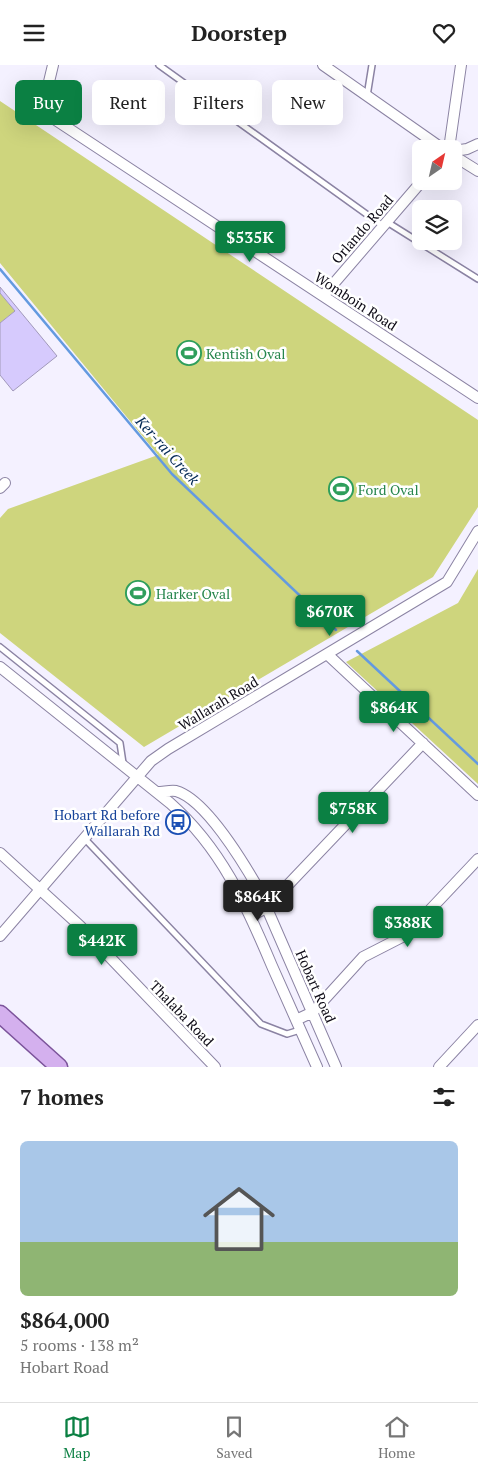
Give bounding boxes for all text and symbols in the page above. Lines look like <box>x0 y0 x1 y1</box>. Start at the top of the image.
text: Doorstep <box>191 18 287 47</box>
icon: menu <box>20 19 48 47</box>
icon: heart <box>430 19 458 47</box>
chip: Buy <box>15 80 82 125</box>
chip: Rent <box>92 80 165 125</box>
chip: Filters <box>175 80 262 125</box>
chip: New <box>272 80 343 125</box>
north arrow <box>412 140 462 190</box>
map controls <box>412 140 462 250</box>
street label: Orlando Road <box>327 190 397 267</box>
button: layers <box>412 200 462 250</box>
pin: $535K <box>215 221 285 263</box>
text: $535K <box>226 226 274 248</box>
street label: Womboin Road <box>311 267 401 335</box>
sports icon: Kentish Oval <box>176 340 202 366</box>
place label: Kentish Oval <box>206 344 286 363</box>
water label: Ker-rai Creek <box>131 411 205 489</box>
sports icon: Ford Oval <box>328 476 354 502</box>
place label: Ford Oval <box>358 480 419 499</box>
sports icon: Harker Oval <box>125 580 151 606</box>
place label: Harker Oval <box>156 584 230 603</box>
pin: $670K <box>295 595 365 637</box>
text: $670K <box>306 600 354 622</box>
street label: Wallarah Road <box>175 672 262 734</box>
pin: $864K <box>359 691 429 733</box>
text: $864K <box>370 696 418 718</box>
pin: $758K <box>318 791 388 834</box>
text: $758K <box>329 797 377 819</box>
place label: Hobart Rd before Wallarah Rd <box>54 805 160 840</box>
bus stop icon: Hobart Rd before Wallarah Rd <box>165 809 191 835</box>
pin: $864K <box>223 879 293 922</box>
text: $864K <box>234 885 282 907</box>
pin: $388K <box>373 905 443 948</box>
text: $388K <box>384 911 432 933</box>
pin: $442K <box>67 923 137 966</box>
text: $442K <box>78 929 126 951</box>
street label: Hobart Road <box>291 947 341 1026</box>
street label: Thalaba Road <box>146 976 218 1050</box>
text: 7 homes <box>20 1083 104 1111</box>
icon: filters <box>430 1083 458 1111</box>
icon: home <box>194 1174 284 1264</box>
text: $864,000 <box>20 1306 109 1334</box>
text: 5 rooms · 138 m² <box>20 1334 139 1356</box>
text: Hobart Road <box>20 1356 109 1378</box>
tab: Map <box>63 1413 91 1462</box>
tab: Saved <box>216 1413 253 1462</box>
tab: Home <box>378 1413 415 1462</box>

